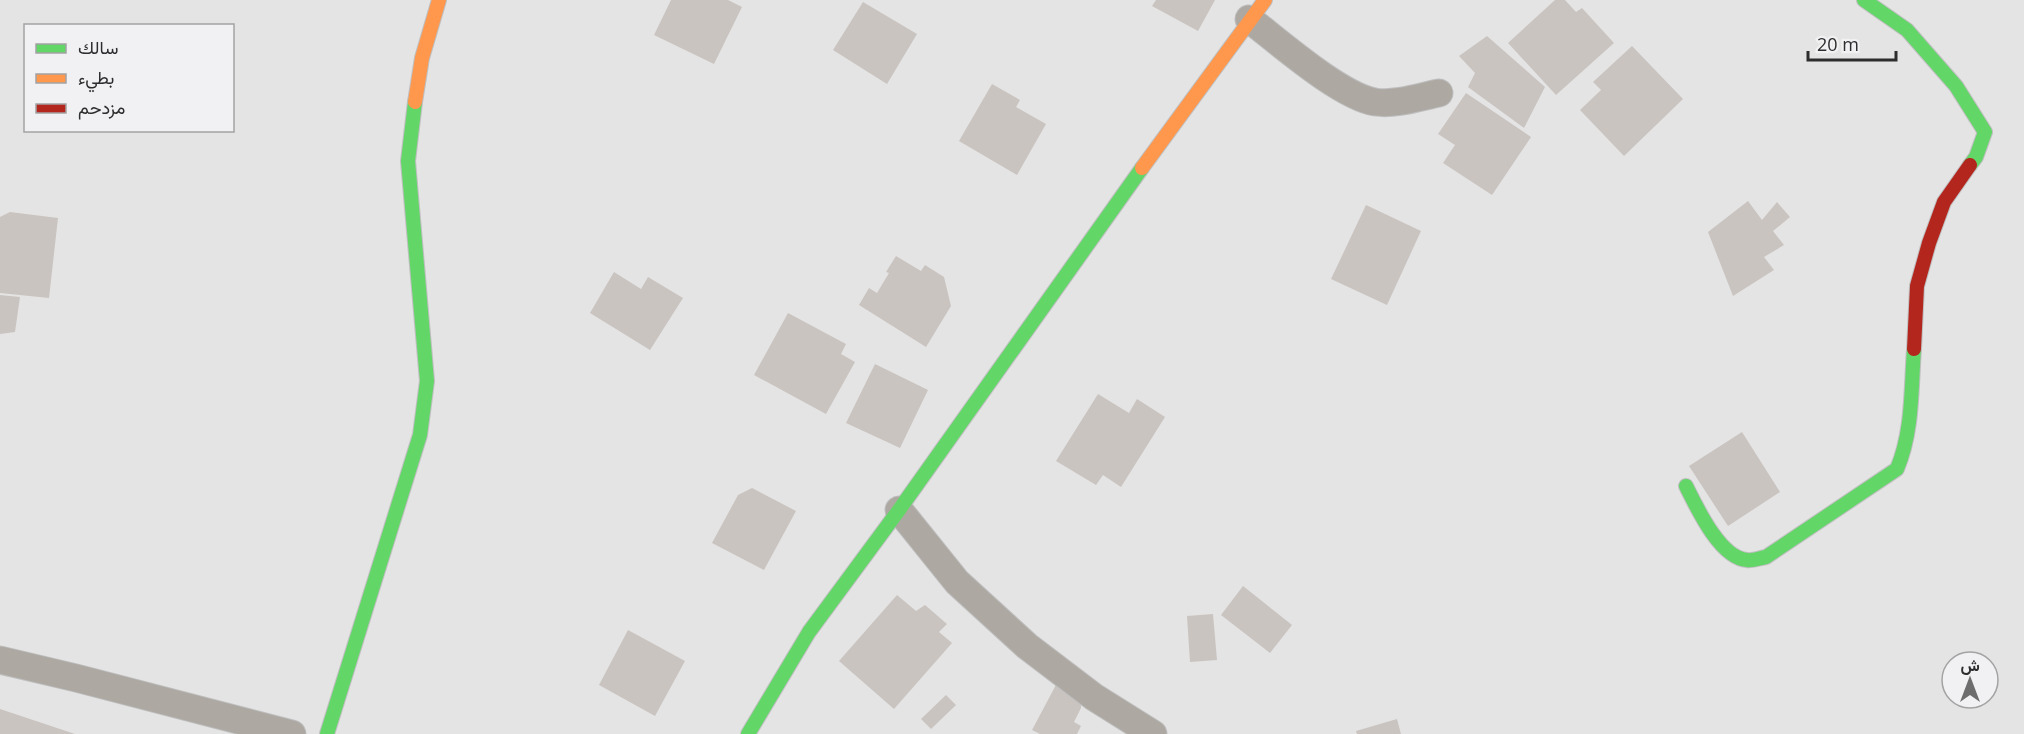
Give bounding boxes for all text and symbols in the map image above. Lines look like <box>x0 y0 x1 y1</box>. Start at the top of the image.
legend <box>24 24 234 132</box>
scale bar <box>1808 24 1896 62</box>
text: 20 m <box>1817 32 1859 56</box>
text: سالك <box>78 35 118 59</box>
text: بطيء <box>78 65 114 93</box>
text: مزدحم <box>78 95 125 120</box>
north arrow <box>1940 650 2000 710</box>
text: ش <box>1960 654 1980 676</box>

